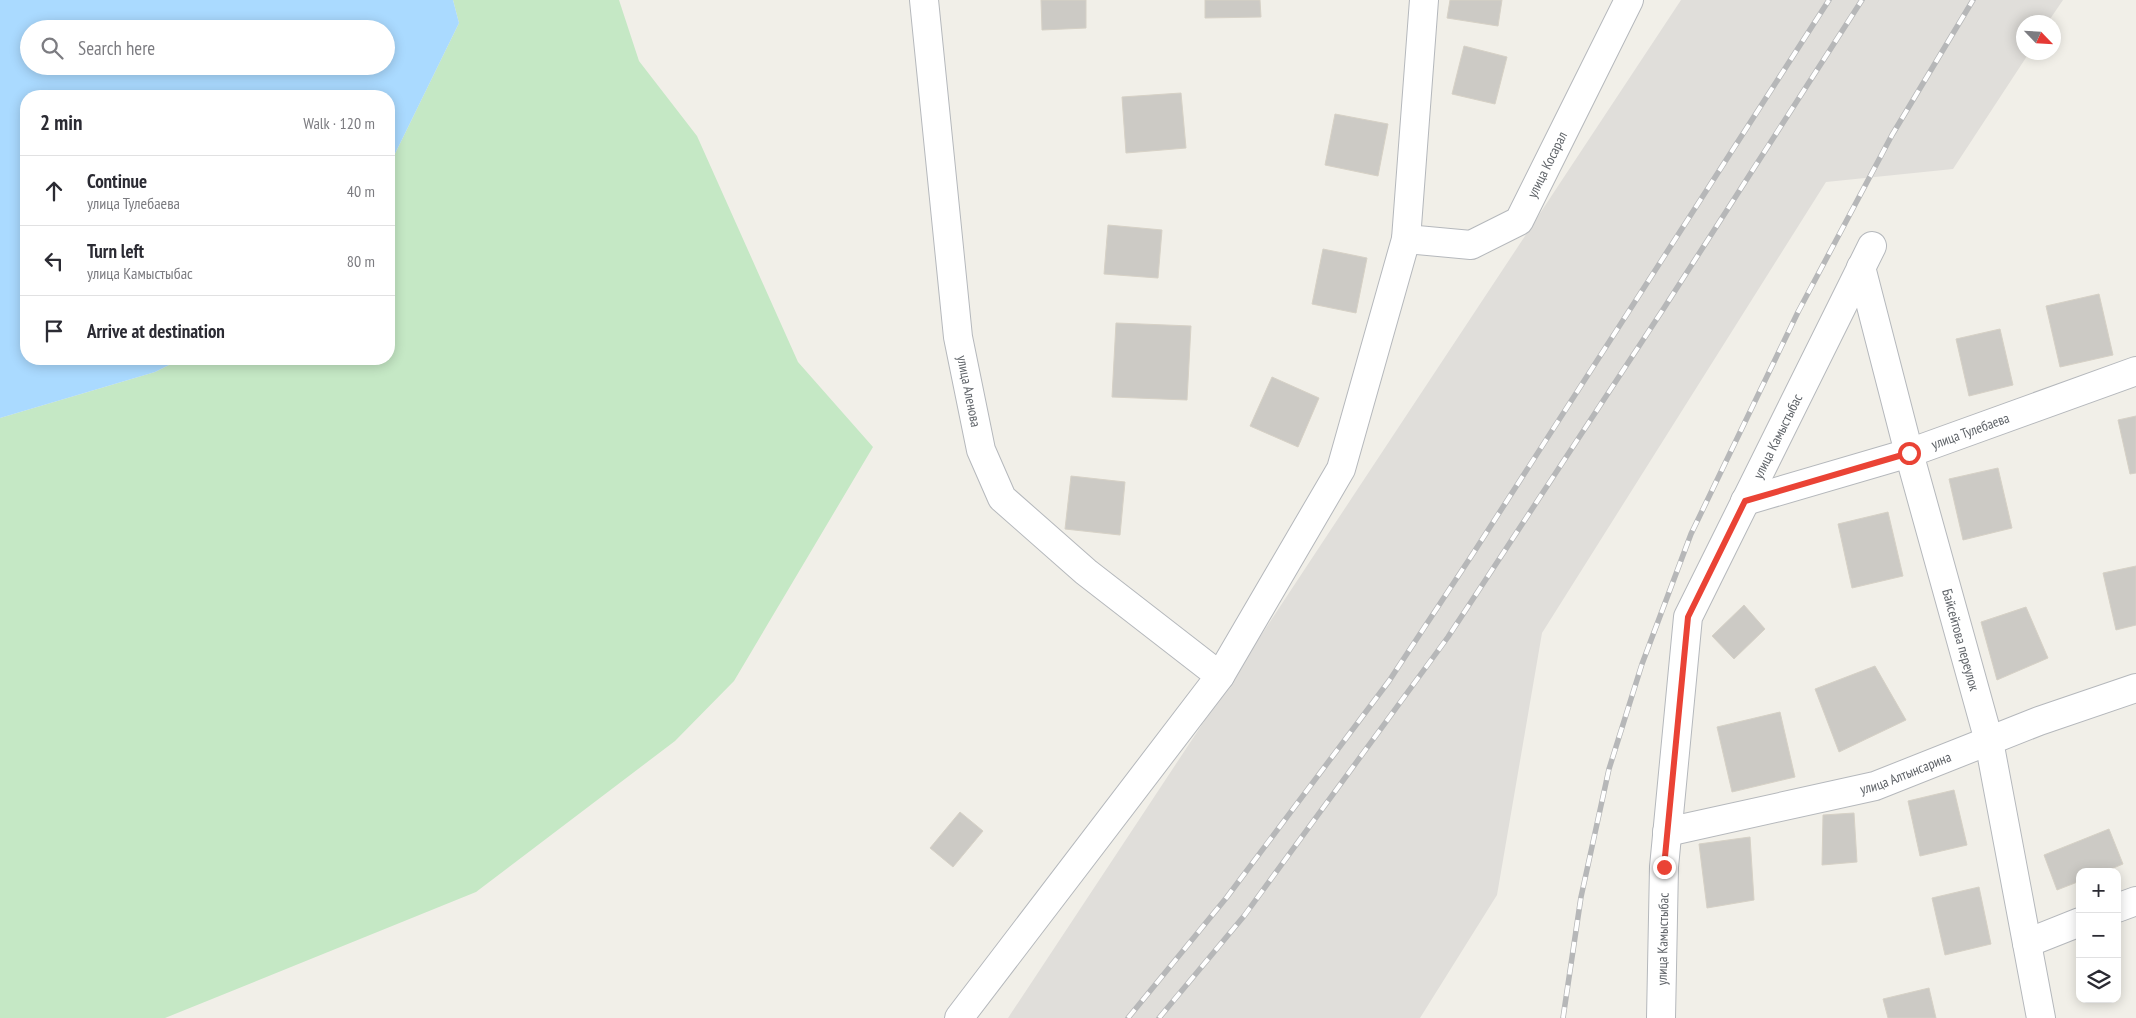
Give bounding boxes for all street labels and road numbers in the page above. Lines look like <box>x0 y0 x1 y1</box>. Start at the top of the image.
street label: улица Косарал <box>1523 128 1571 201</box>
street label: улица Аленова <box>953 354 985 429</box>
street label: улица Камыстыбас <box>1749 391 1806 482</box>
street label: улица Тулебаева <box>1929 409 2012 453</box>
street label: Байсейтова переулок <box>1938 587 1984 693</box>
street label: улица Алтынсарина <box>1858 748 1954 798</box>
street label: улица Камыстыбас <box>1653 893 1672 986</box>

